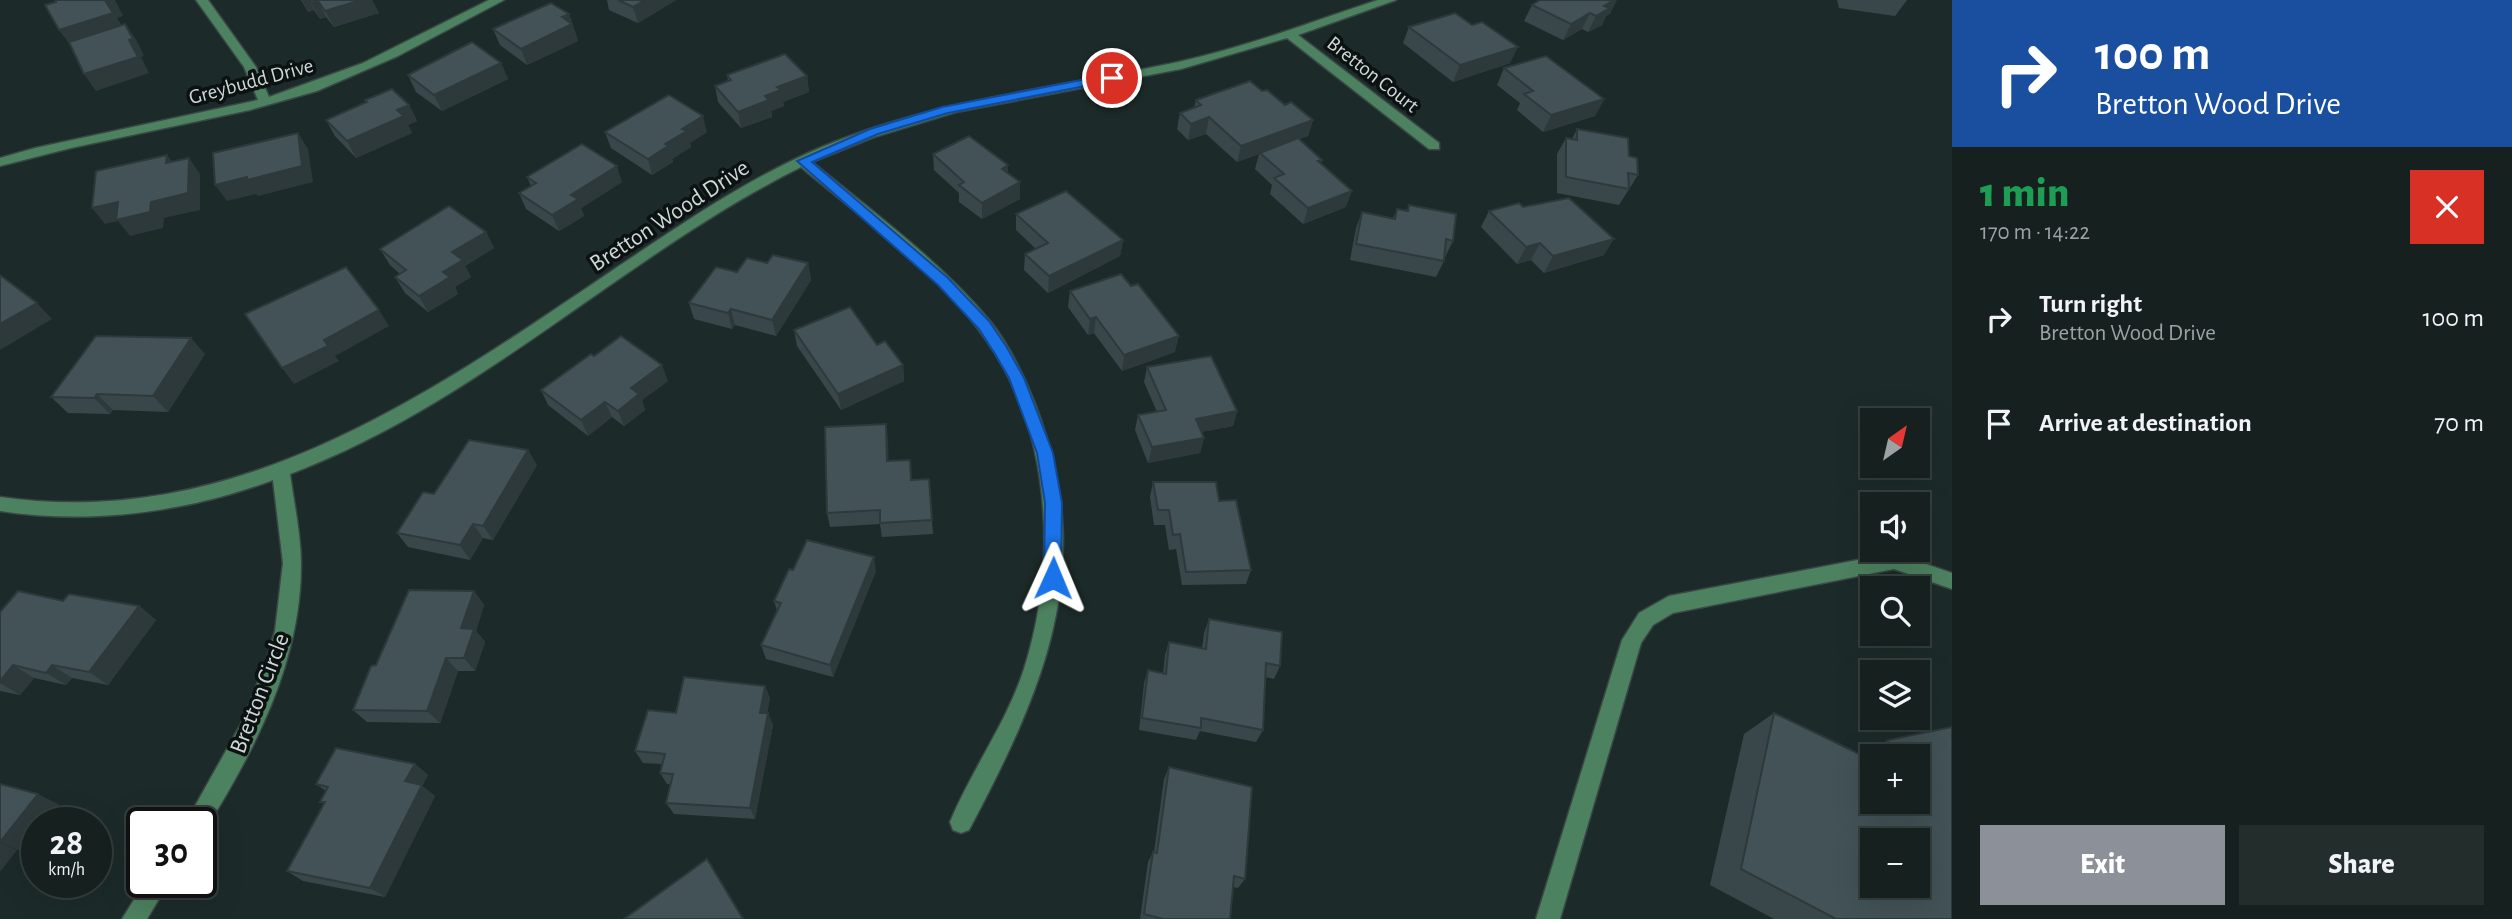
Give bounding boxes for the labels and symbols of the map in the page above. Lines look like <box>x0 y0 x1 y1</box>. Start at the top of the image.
street label: Bretton Court <box>1323 32 1423 117</box>
pin <box>1082 48 1142 108</box>
street label: Greybudd Drive <box>187 55 316 108</box>
street label: Bretton Wood Drive <box>586 156 753 276</box>
north arrow <box>1860 408 1930 478</box>
position arrow <box>1016 541 1090 615</box>
street label: Bretton Circle <box>226 630 294 757</box>
speed limit sign: 30 <box>126 807 217 898</box>

